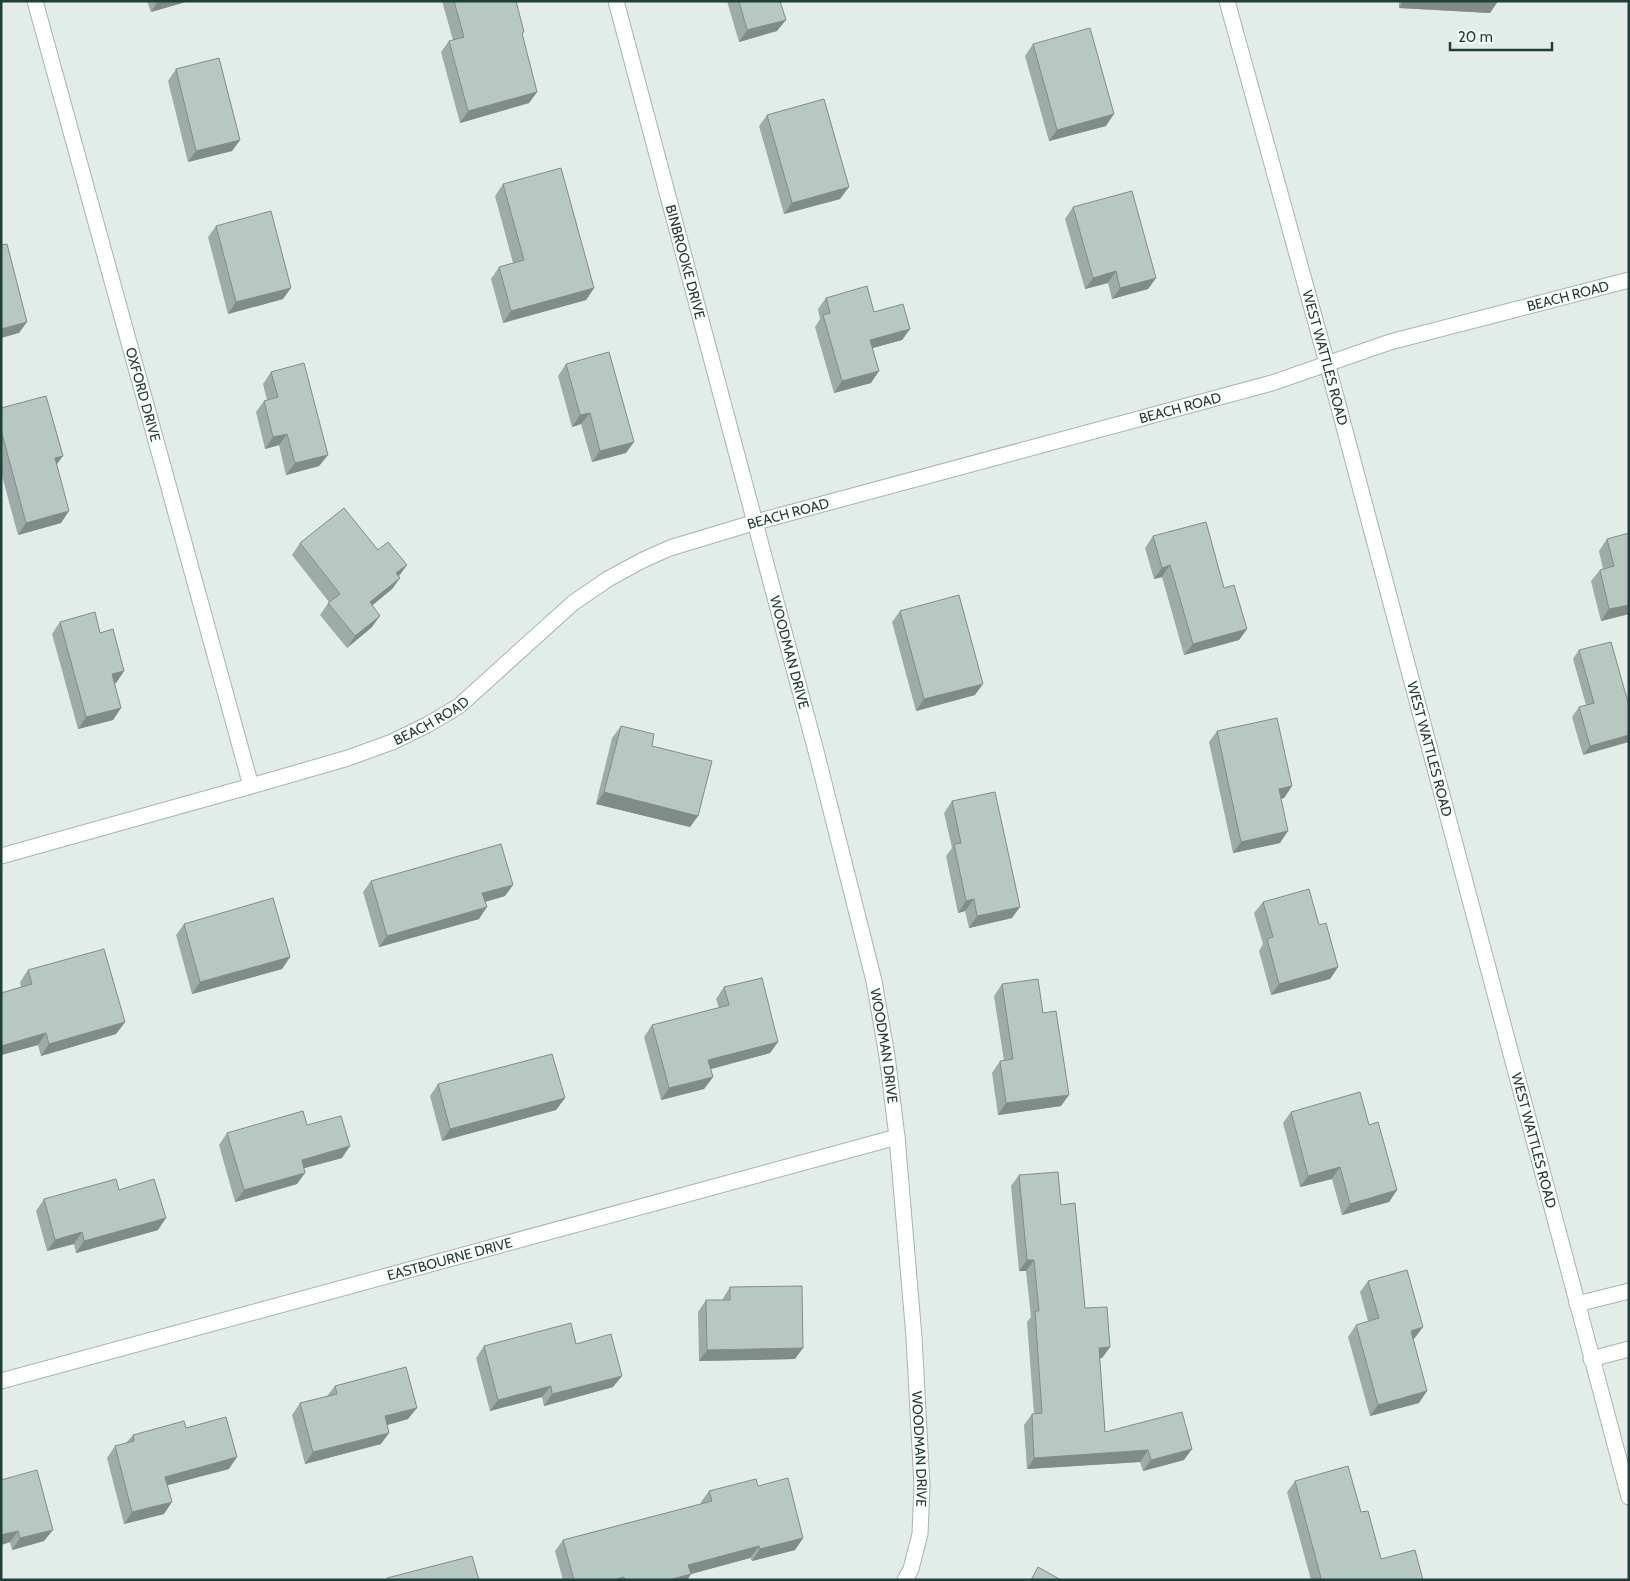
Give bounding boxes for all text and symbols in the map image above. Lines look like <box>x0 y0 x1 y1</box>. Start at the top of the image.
scale bar <box>1450 20 1552 52</box>
text: 20 m <box>1458 28 1493 46</box>
street label: BINBROOKE DRIVE <box>662 203 709 321</box>
street label: BEACH ROAD <box>1525 277 1611 315</box>
street label: WEST WATTLES ROAD <box>1298 288 1352 427</box>
street label: OXFORD DRIVE <box>122 345 165 444</box>
street label: BEACH ROAD <box>1137 388 1223 427</box>
street label: BEACH ROAD <box>745 494 831 533</box>
street label: WOODMAN DRIVE <box>766 594 813 711</box>
street label: WEST WATTLES ROAD <box>1403 679 1456 819</box>
street label: BEACH ROAD <box>390 692 473 749</box>
street label: WOODMAN DRIVE <box>866 987 902 1105</box>
street label: WEST WATTLES ROAD <box>1507 1071 1561 1210</box>
street label: EASTBOURNE DRIVE <box>385 1233 515 1284</box>
street label: WOODMAN DRIVE <box>908 1390 931 1508</box>

